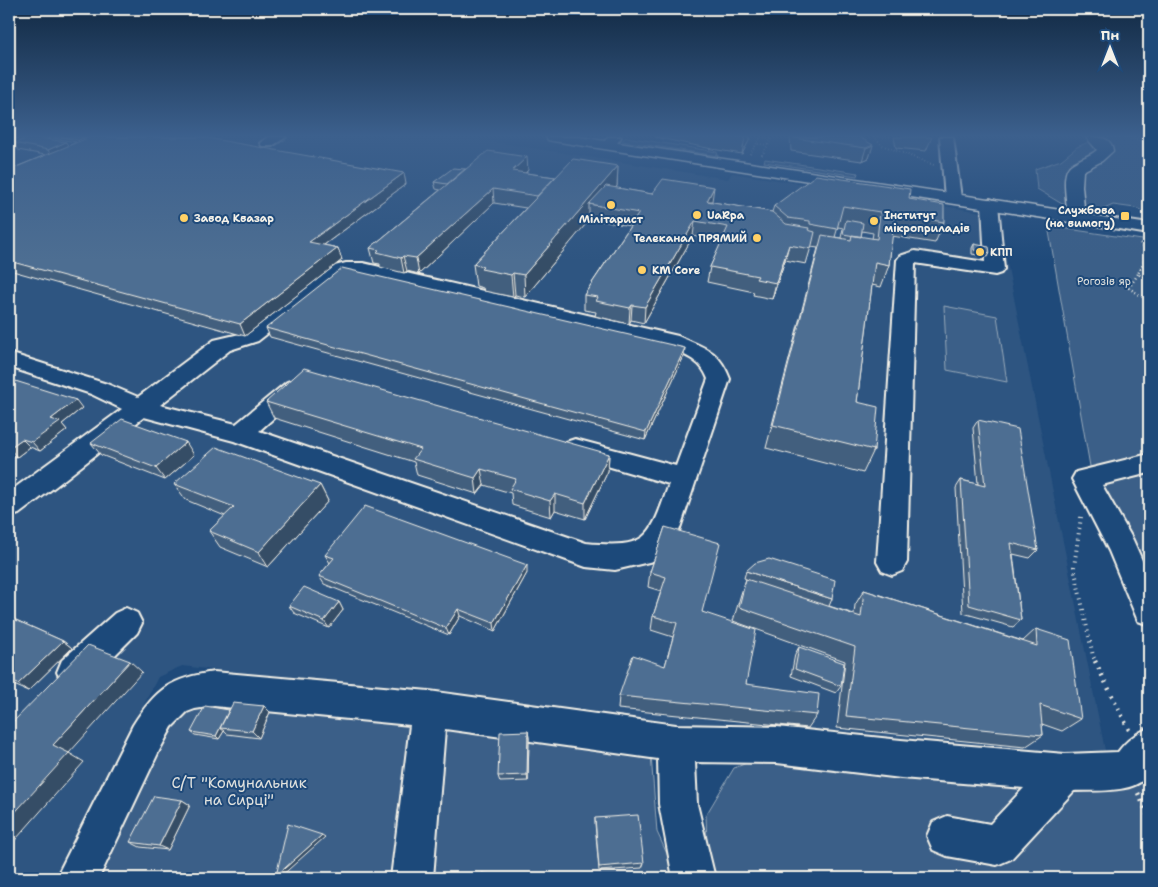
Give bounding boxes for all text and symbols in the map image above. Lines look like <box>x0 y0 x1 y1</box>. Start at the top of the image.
north arrow <box>1086 22 1136 72</box>
text: Пн <box>1101 26 1119 44</box>
marker: Мілітарист <box>605 199 617 211</box>
place label: Службова (на вимогу) <box>1045 203 1115 231</box>
place label: UaRpa <box>707 208 745 223</box>
place label: Інститут мікроприладів <box>884 208 970 236</box>
marker: UaRpa <box>691 209 703 221</box>
marker: Службова (на вимогу) <box>1119 210 1131 222</box>
place label: Завод Квазар <box>194 211 274 226</box>
marker: Завод Квазар <box>178 212 190 224</box>
place label: Мілітарист <box>579 212 644 227</box>
marker: Інститут мікроприладів <box>868 215 880 227</box>
place label: Телеканал ПРЯМИЙ <box>633 230 747 246</box>
marker: Телеканал ПРЯМИЙ <box>751 232 763 244</box>
place label: КПП <box>990 245 1013 260</box>
marker: КПП <box>974 246 986 258</box>
place label: KM Core <box>652 263 701 278</box>
marker: KM Core <box>636 264 648 276</box>
park label: Рогозів яр <box>1077 274 1131 289</box>
park label: С/Т "Комунальник на Сирці" <box>171 773 307 810</box>

